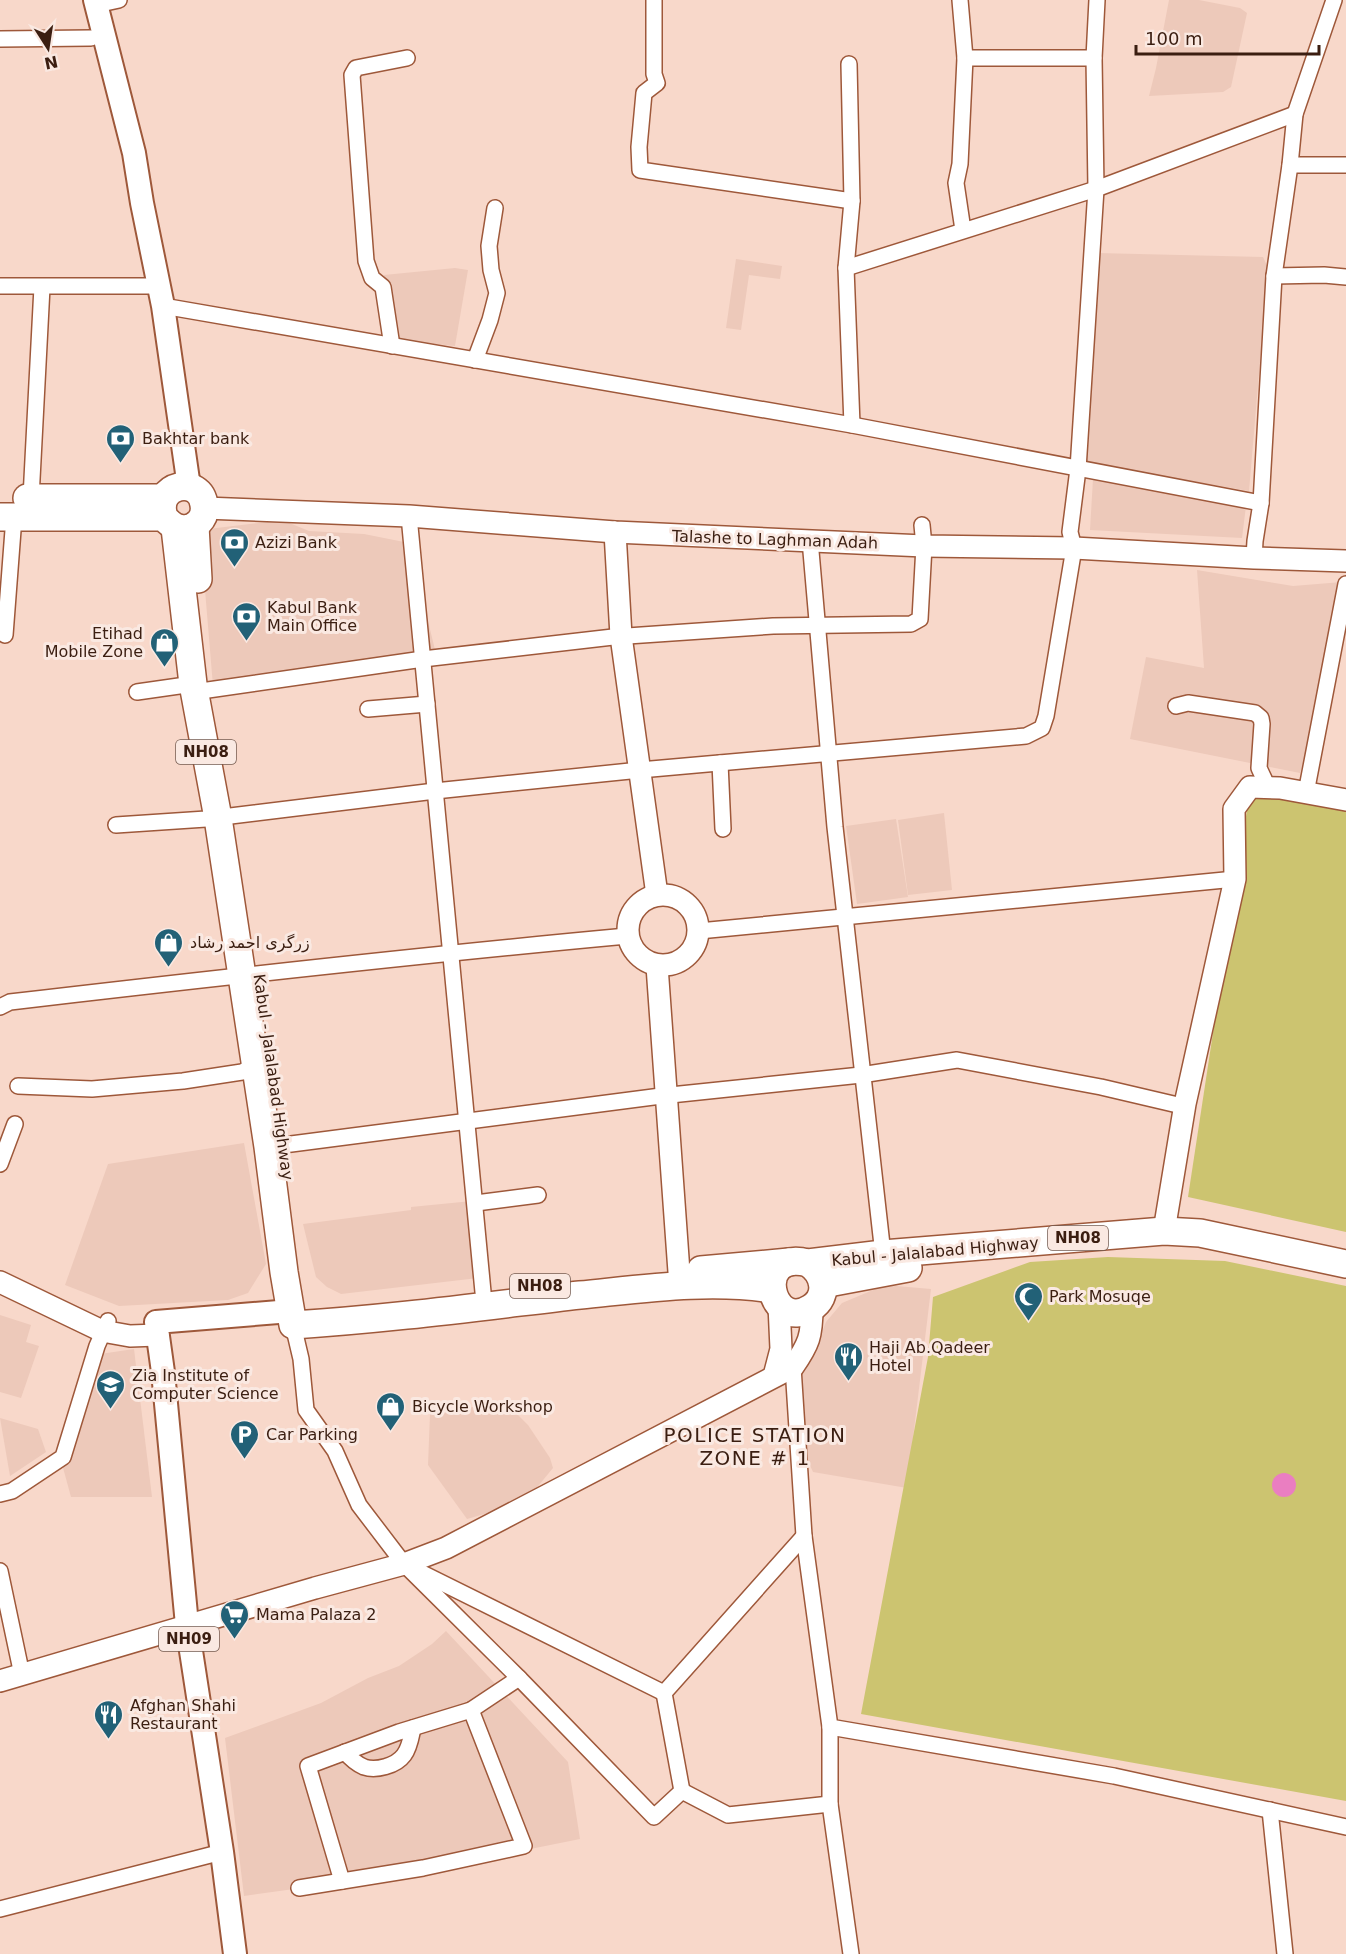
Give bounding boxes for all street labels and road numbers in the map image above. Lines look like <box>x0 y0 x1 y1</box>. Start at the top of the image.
street label: Talashe to Laghman Adah <box>671 526 878 553</box>
road number: NH08 <box>176 740 236 764</box>
street label: Kabul - Jalalabad Highway <box>250 973 297 1181</box>
road number: NH08 <box>1048 1226 1108 1250</box>
street label: Kabul - Jalalabad Highway <box>831 1233 1040 1270</box>
road number: NH08 <box>510 1274 570 1298</box>
road number: NH09 <box>159 1627 219 1651</box>

